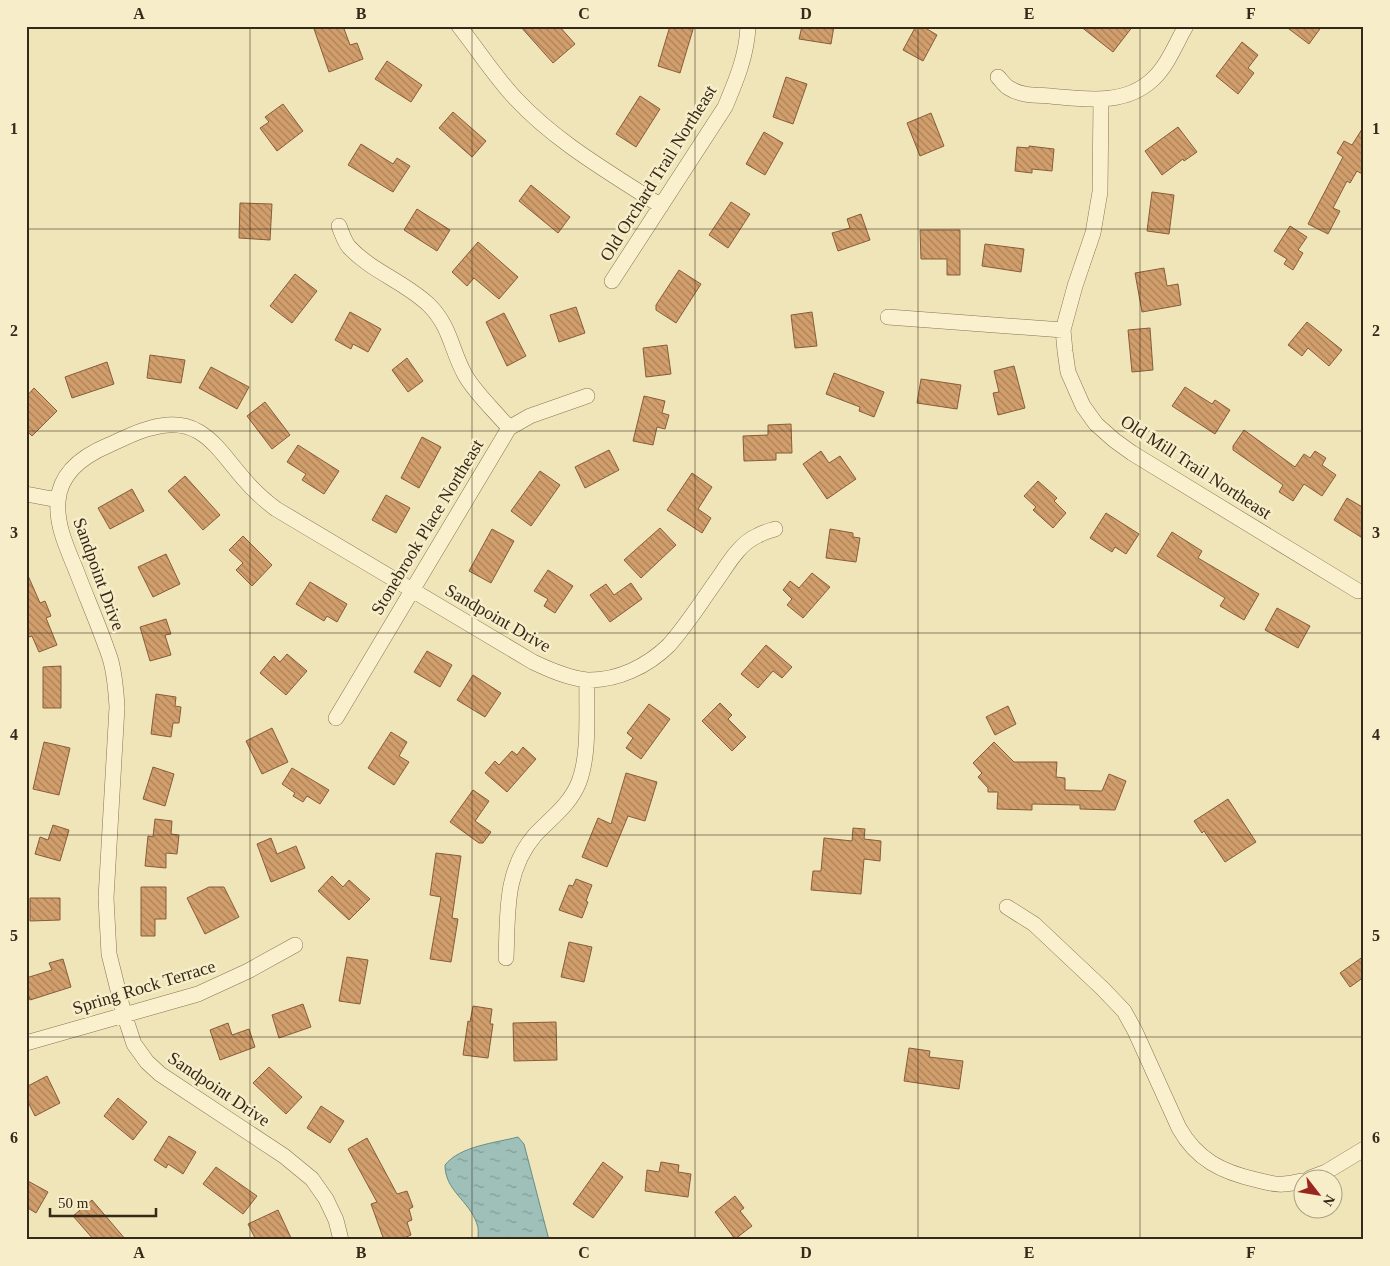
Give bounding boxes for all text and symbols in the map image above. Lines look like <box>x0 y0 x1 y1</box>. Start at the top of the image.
text: A <box>133 5 145 22</box>
text: B <box>356 5 367 22</box>
text: C <box>578 5 590 22</box>
text: D <box>800 5 812 22</box>
text: E <box>1024 5 1034 22</box>
text: F <box>1246 5 1256 22</box>
street label: Old Orchard Trail Northeast <box>596 81 720 265</box>
text: 1 <box>10 120 18 137</box>
text: 1 <box>1372 120 1380 137</box>
text: 2 <box>10 322 18 339</box>
text: 2 <box>1372 322 1380 339</box>
street label: Old Mill Trail Northeast <box>1117 411 1275 523</box>
street label: Stonebrook Place Northeast <box>367 436 487 618</box>
street label: Sandpoint Drive <box>69 515 129 633</box>
text: 3 <box>10 524 18 541</box>
text: 3 <box>1372 524 1380 541</box>
street label: Sandpoint Drive <box>442 580 554 656</box>
text: 4 <box>10 726 18 743</box>
text: 4 <box>1372 726 1380 743</box>
text: 5 <box>10 927 18 944</box>
text: 5 <box>1372 927 1380 944</box>
street label: Spring Rock Terrace <box>70 956 218 1018</box>
street label: Sandpoint Drive <box>164 1048 274 1130</box>
text: 6 <box>10 1129 18 1146</box>
text: 6 <box>1372 1129 1380 1146</box>
north arrow <box>1292 1168 1342 1218</box>
scale bar <box>50 1186 156 1218</box>
text: N <box>1320 1192 1338 1209</box>
text: 50 m <box>58 1195 89 1211</box>
text: A <box>133 1244 145 1261</box>
text: B <box>356 1244 367 1261</box>
text: C <box>578 1244 590 1261</box>
text: D <box>800 1244 812 1261</box>
text: E <box>1024 1244 1034 1261</box>
text: F <box>1246 1244 1256 1261</box>

